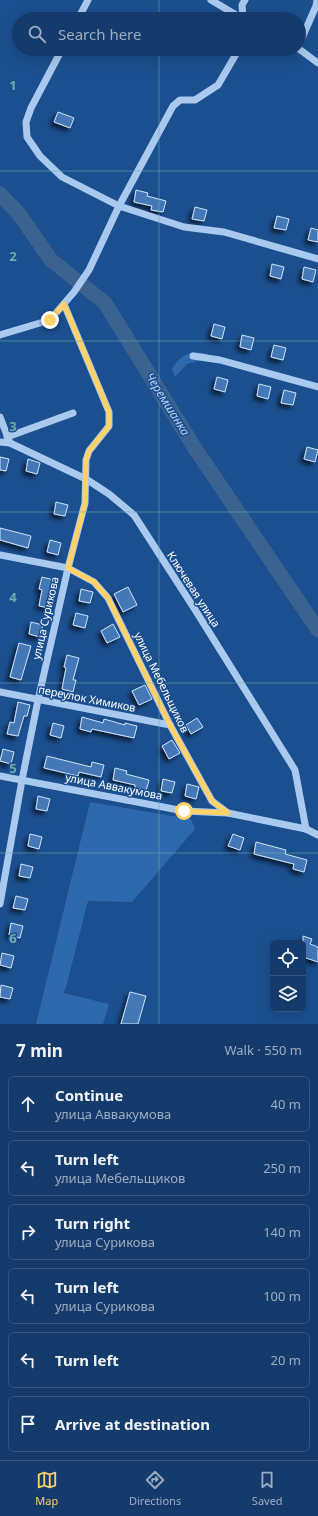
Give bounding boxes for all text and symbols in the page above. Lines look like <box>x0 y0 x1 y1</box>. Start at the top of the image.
search box <box>12 12 306 56</box>
icon: search <box>26 23 48 45</box>
text: Search here <box>58 24 141 44</box>
text: 1 <box>9 76 17 94</box>
text: 2 <box>9 247 17 265</box>
route end <box>41 311 59 329</box>
water label: Черемшанка <box>142 369 194 439</box>
text: 3 <box>9 417 17 435</box>
street label: Ключевая улица <box>164 548 224 630</box>
street label: улица Сурикова <box>28 575 62 661</box>
text: 4 <box>9 588 17 606</box>
street label: улица Мебельщиков <box>131 629 193 735</box>
street label: переулок Химиков <box>37 681 137 715</box>
text: 5 <box>9 759 17 777</box>
street label: улица Аввакумова <box>64 769 164 803</box>
route start <box>175 802 193 820</box>
text: 6 <box>9 929 17 947</box>
map controls <box>270 940 306 1012</box>
button: locate <box>270 940 306 976</box>
button: layers <box>270 976 306 1012</box>
text: 7 min <box>16 1039 63 1062</box>
text: Walk · 550 m <box>224 1041 302 1059</box>
text: Continue <box>55 1085 123 1105</box>
icon: ahead <box>17 1093 39 1115</box>
text: 40 m <box>271 1095 301 1113</box>
text: улица Аввакумова <box>55 1105 171 1123</box>
text: Turn left <box>55 1149 119 1169</box>
icon: left <box>17 1157 39 1179</box>
text: 250 m <box>263 1159 301 1177</box>
text: улица Мебельщиков <box>55 1169 185 1187</box>
text: Turn right <box>55 1213 130 1233</box>
icon: right <box>17 1221 39 1243</box>
text: 140 m <box>263 1223 301 1241</box>
text: улица Сурикова <box>55 1233 155 1251</box>
text: Turn left <box>55 1277 119 1297</box>
icon: left <box>17 1285 39 1307</box>
text: 100 m <box>263 1287 301 1305</box>
text: улица Сурикова <box>55 1297 155 1315</box>
icon: left <box>17 1349 39 1371</box>
text: Turn left <box>55 1350 119 1370</box>
text: 20 m <box>271 1351 301 1369</box>
icon: arrive <box>17 1413 39 1435</box>
text: Arrive at destination <box>55 1414 210 1434</box>
tab: Map <box>35 1469 58 1508</box>
tab: Directions <box>129 1469 181 1508</box>
tab: Saved <box>252 1469 283 1508</box>

